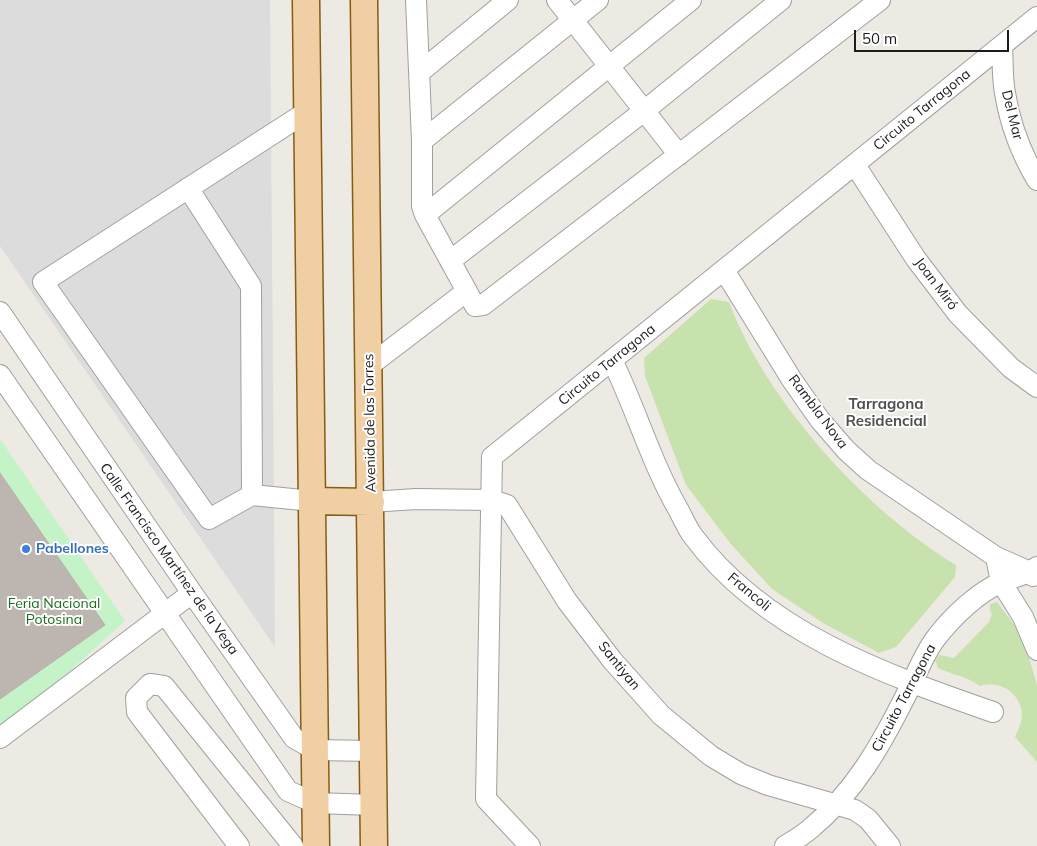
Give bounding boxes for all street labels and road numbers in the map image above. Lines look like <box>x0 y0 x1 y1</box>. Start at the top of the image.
street label: Circuito Tarragona <box>870 66 974 154</box>
street label: Del Mar <box>998 88 1026 142</box>
street label: Joan Miró <box>911 255 961 313</box>
street label: Circuito Tarragona <box>555 321 659 409</box>
street label: Avenida de las Torres <box>360 353 380 493</box>
street label: Rambla Nova <box>785 372 851 452</box>
street label: Calle Francisco Martínez de la Vega <box>96 460 242 658</box>
street label: Francoli <box>724 569 774 615</box>
street label: Santiyan <box>594 638 644 694</box>
street label: Circuito Tarragona <box>868 641 940 755</box>

